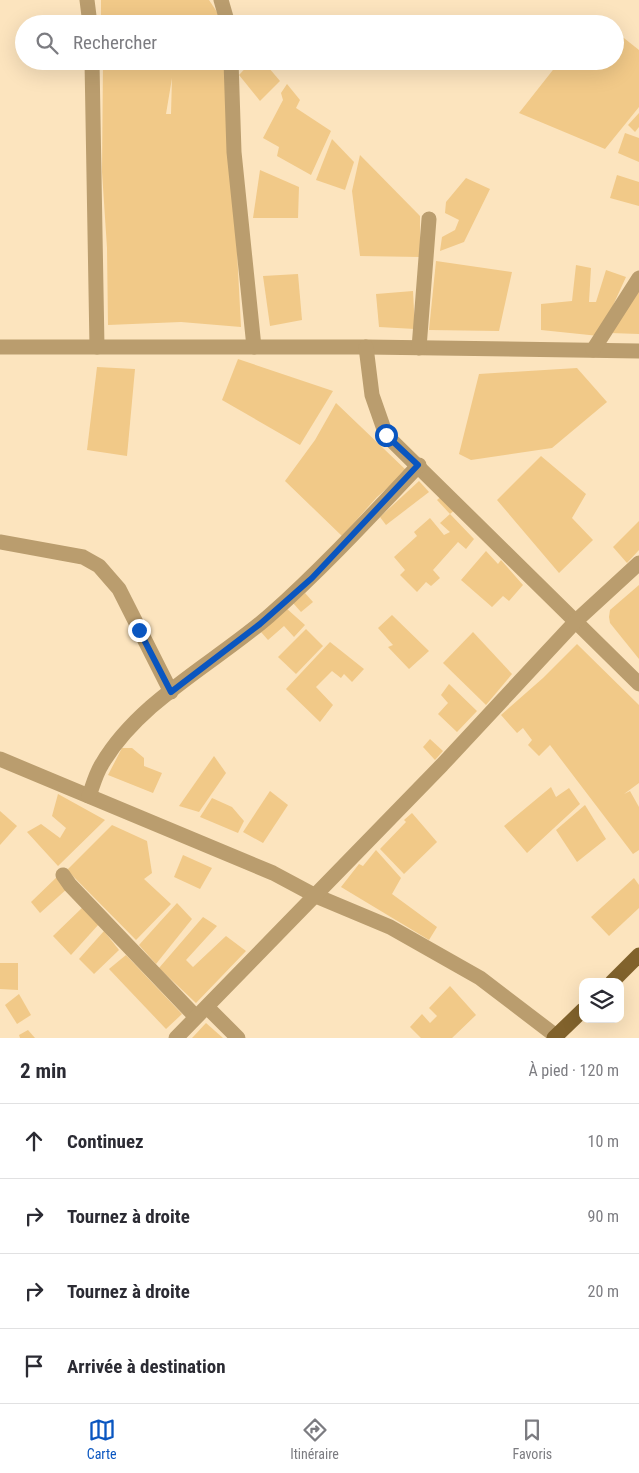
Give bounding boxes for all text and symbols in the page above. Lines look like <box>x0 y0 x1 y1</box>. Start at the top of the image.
search box <box>15 15 624 70</box>
icon: search <box>33 29 61 57</box>
text: Rechercher <box>73 31 157 54</box>
route start <box>375 424 398 447</box>
route end <box>128 619 151 642</box>
map controls <box>579 978 624 1023</box>
button: layers <box>579 978 624 1023</box>
text: 2 min <box>20 1059 67 1083</box>
text: À pied · 120 m <box>528 1061 619 1080</box>
icon: ahead <box>20 1127 48 1155</box>
text: Continuez <box>67 1130 144 1153</box>
text: 10 m <box>587 1132 619 1151</box>
icon: right <box>20 1202 48 1230</box>
text: Tournez à droite <box>67 1205 190 1228</box>
text: 90 m <box>587 1207 619 1226</box>
icon: right <box>20 1277 48 1305</box>
text: Tournez à droite <box>67 1280 190 1303</box>
text: 20 m <box>587 1282 619 1301</box>
icon: arrive <box>20 1352 48 1380</box>
text: Arrivée à destination <box>67 1355 226 1378</box>
tab: Carte <box>87 1416 117 1462</box>
tab: Itinéraire <box>290 1416 339 1462</box>
tab: Favoris <box>512 1416 552 1462</box>

